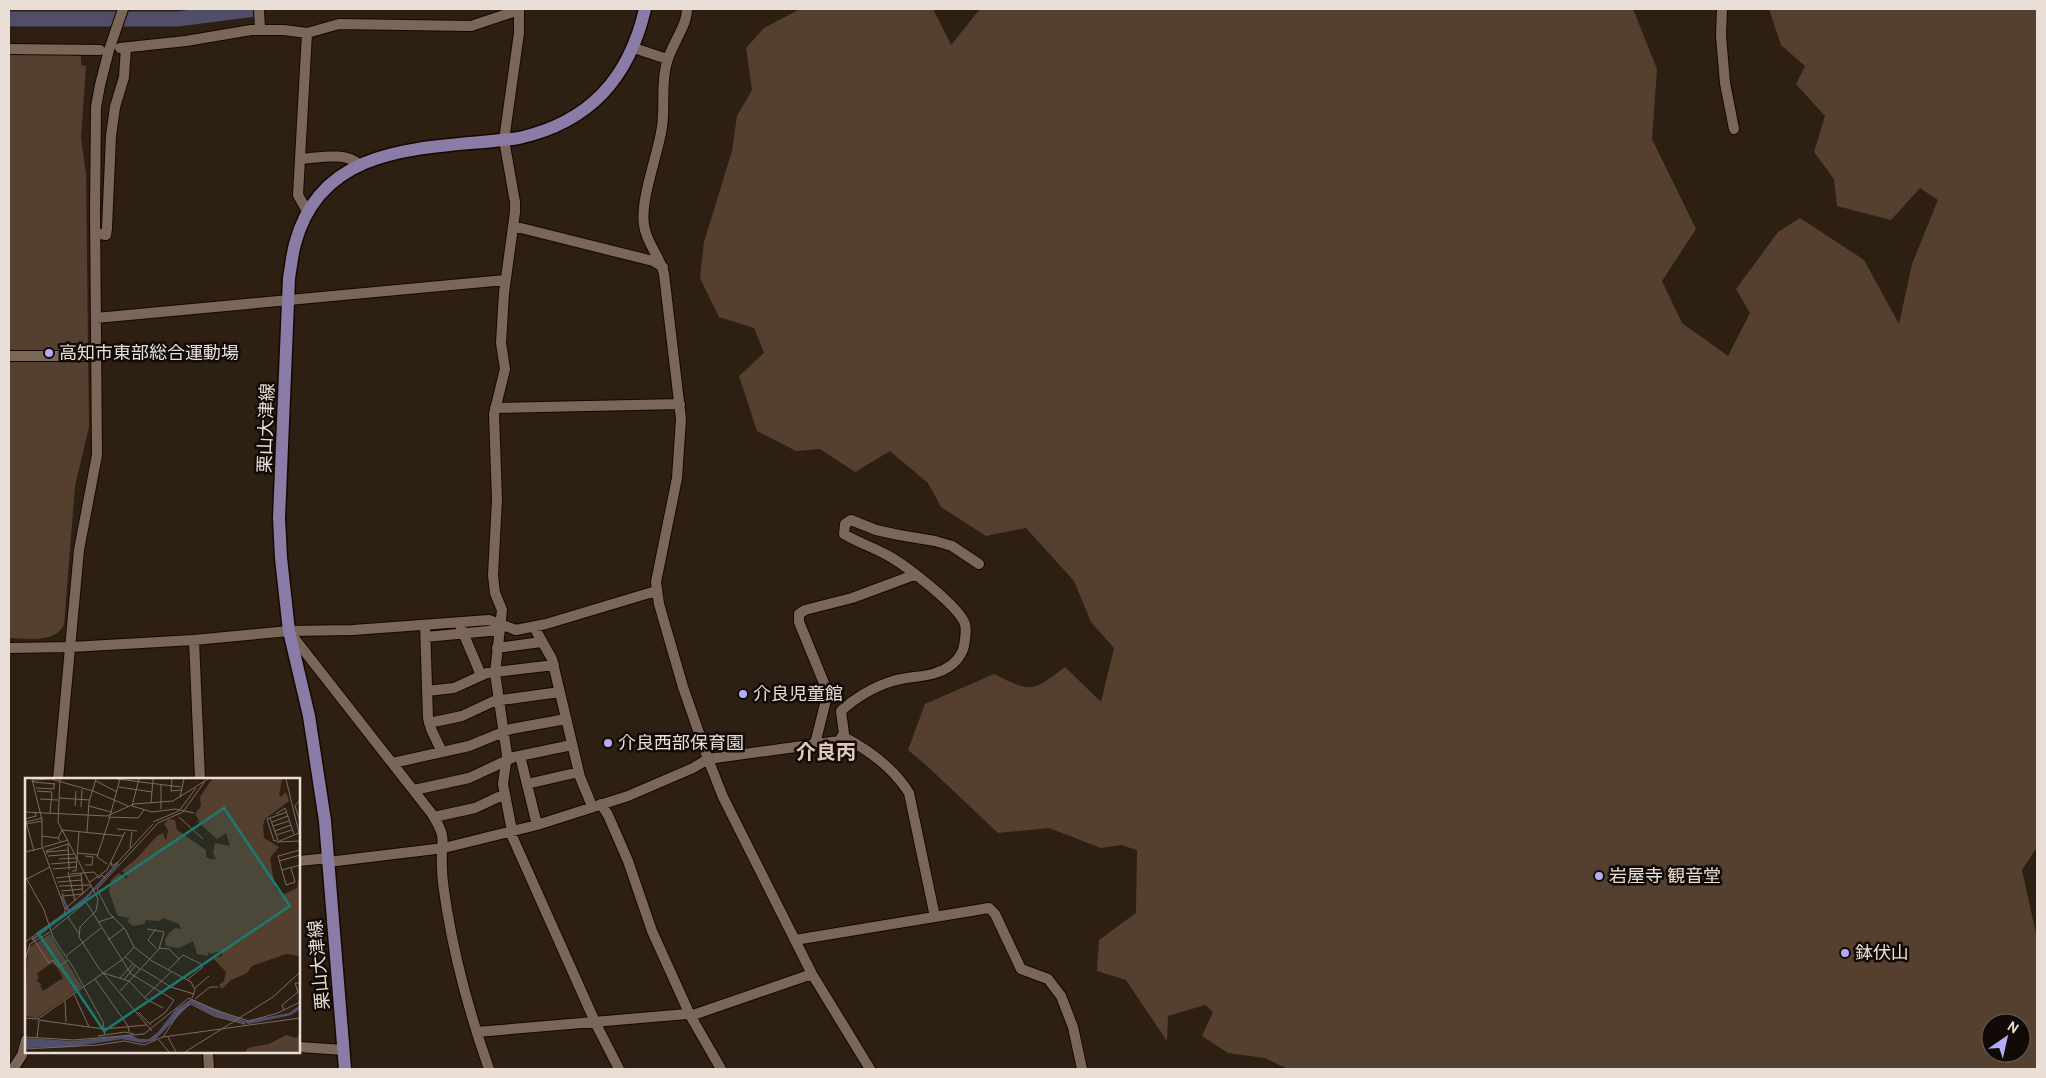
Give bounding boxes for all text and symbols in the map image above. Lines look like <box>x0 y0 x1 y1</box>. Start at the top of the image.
place label: 高知市東部総合運動場 <box>59 343 239 366</box>
marker: 高知市東部総合運動場 <box>43 347 55 359</box>
street label: 栗山大津線 <box>254 383 281 473</box>
place label: 介良児童館 <box>753 684 843 707</box>
marker: 介良児童館 <box>737 688 749 700</box>
place label: 介良西部保育園 <box>618 733 744 756</box>
marker: 介良西部保育園 <box>602 737 614 749</box>
district label: 介良丙 <box>796 741 856 767</box>
inset map <box>25 778 300 1053</box>
place label: 岩屋寺 観音堂 <box>1609 866 1721 889</box>
marker: 岩屋寺 観音堂 <box>1593 870 1605 882</box>
street label: 栗山大津線 <box>305 919 336 1011</box>
place label: 鉢伏山 <box>1855 943 1909 966</box>
marker: 鉢伏山 <box>1839 947 1851 959</box>
north arrow <box>1981 1013 2031 1063</box>
text: N <box>2004 1019 2021 1038</box>

